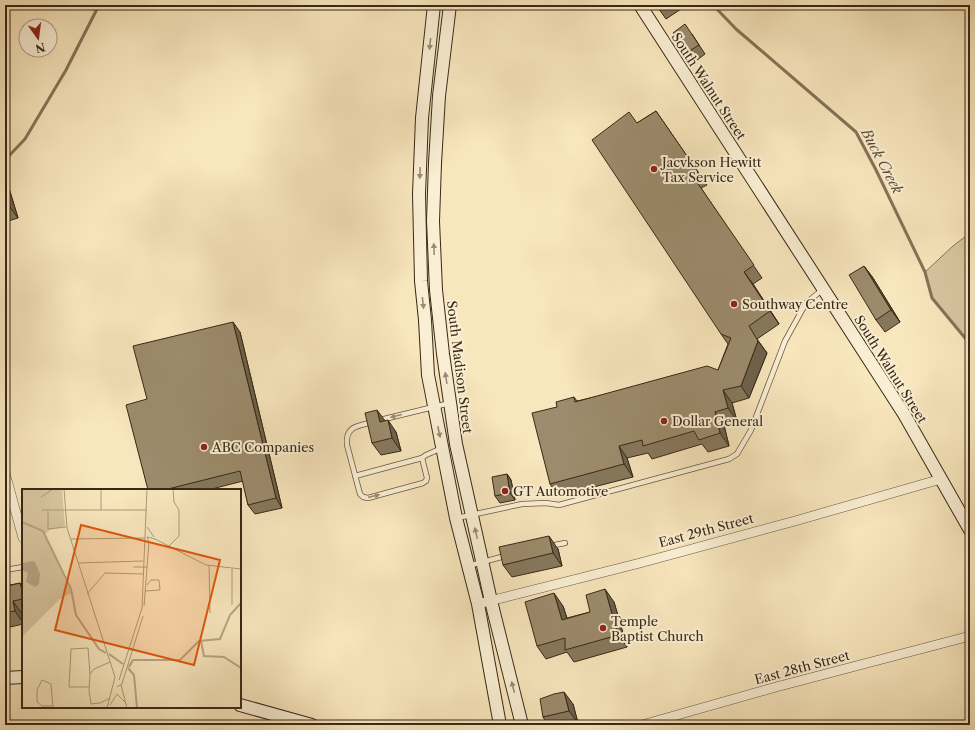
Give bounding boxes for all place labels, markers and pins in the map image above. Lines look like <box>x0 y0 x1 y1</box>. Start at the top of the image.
place label: Jacvkson Hewitt Tax Service <box>660 154 762 185</box>
marker: Jacvkson Hewitt Tax Service <box>649 164 659 174</box>
place label: Southway Centre <box>742 296 848 312</box>
marker: Southway Centre <box>729 299 739 309</box>
place label: Dollar General <box>672 413 763 429</box>
marker: Dollar General <box>659 416 669 426</box>
place label: ABC Companies <box>211 439 315 455</box>
marker: ABC Companies <box>199 442 209 452</box>
place label: GT Automotive <box>513 483 608 499</box>
marker: GT Automotive <box>500 486 510 496</box>
place label: Temple Baptist Church <box>611 613 704 644</box>
marker: Temple Baptist Church <box>598 623 608 633</box>

